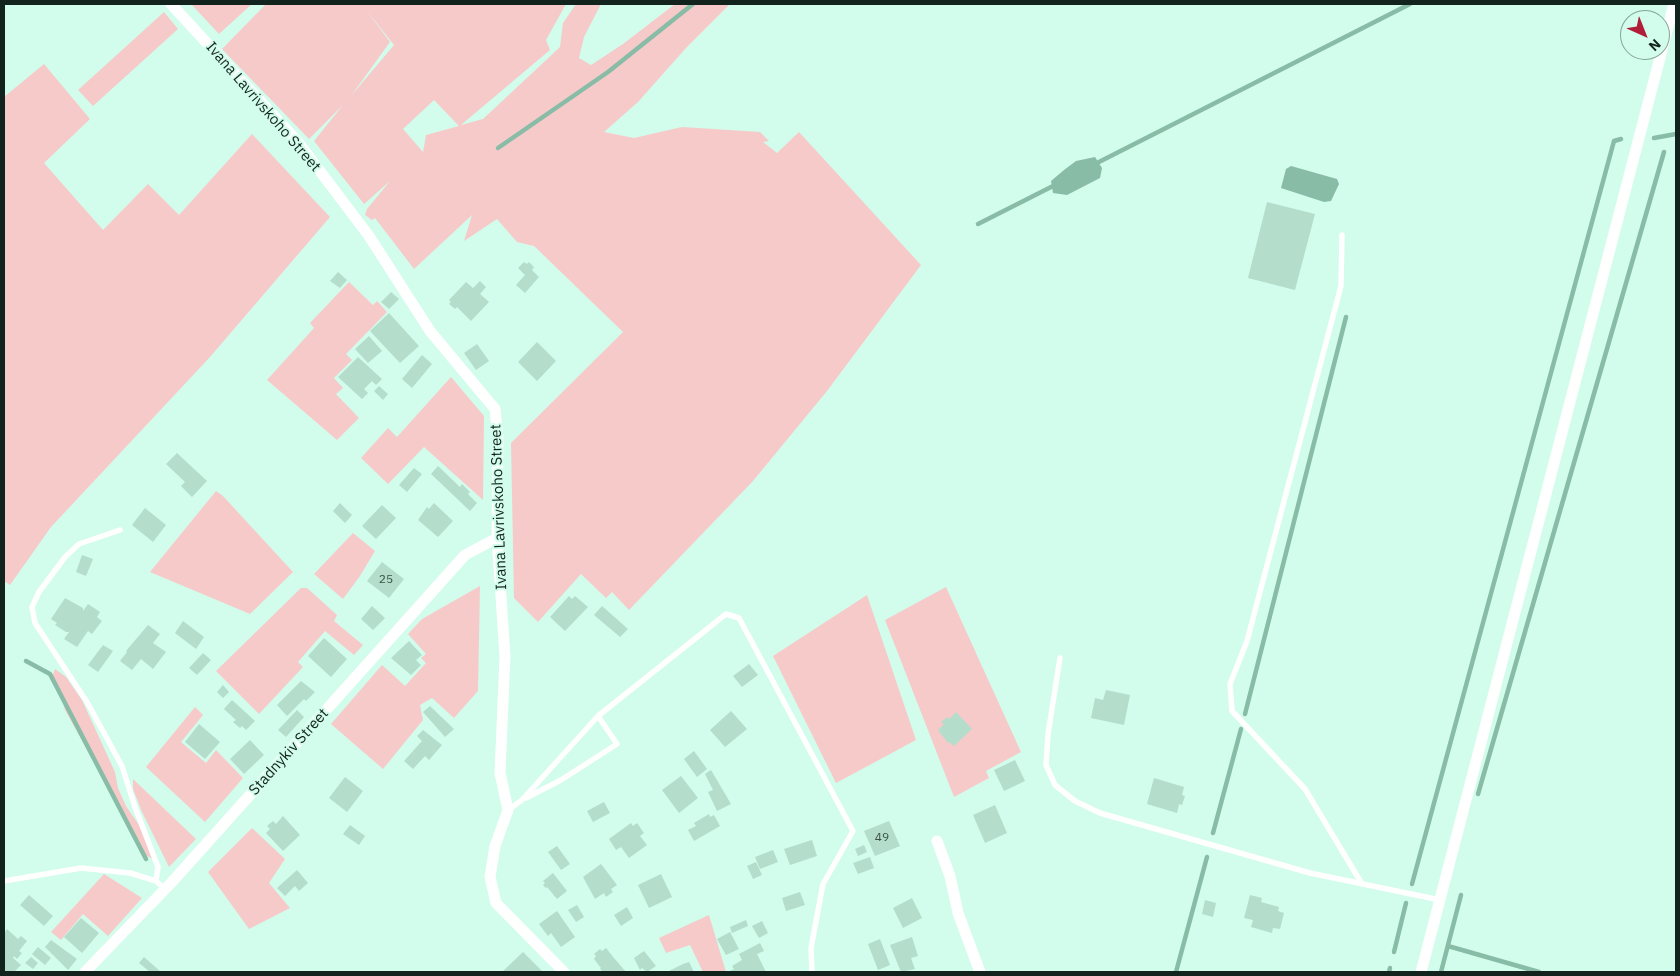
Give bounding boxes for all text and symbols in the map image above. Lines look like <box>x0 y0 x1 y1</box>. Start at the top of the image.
north arrow <box>1620 10 1670 60</box>
text: N <box>1645 35 1665 55</box>
street label: Ivana Lavrivskoho Street <box>202 39 324 175</box>
street label: Ivana Lavrivskoho Street <box>487 424 511 590</box>
house number: 25 <box>379 573 393 587</box>
street label: Stadnykiv Street <box>245 705 333 799</box>
house number: 49 <box>875 831 889 845</box>

